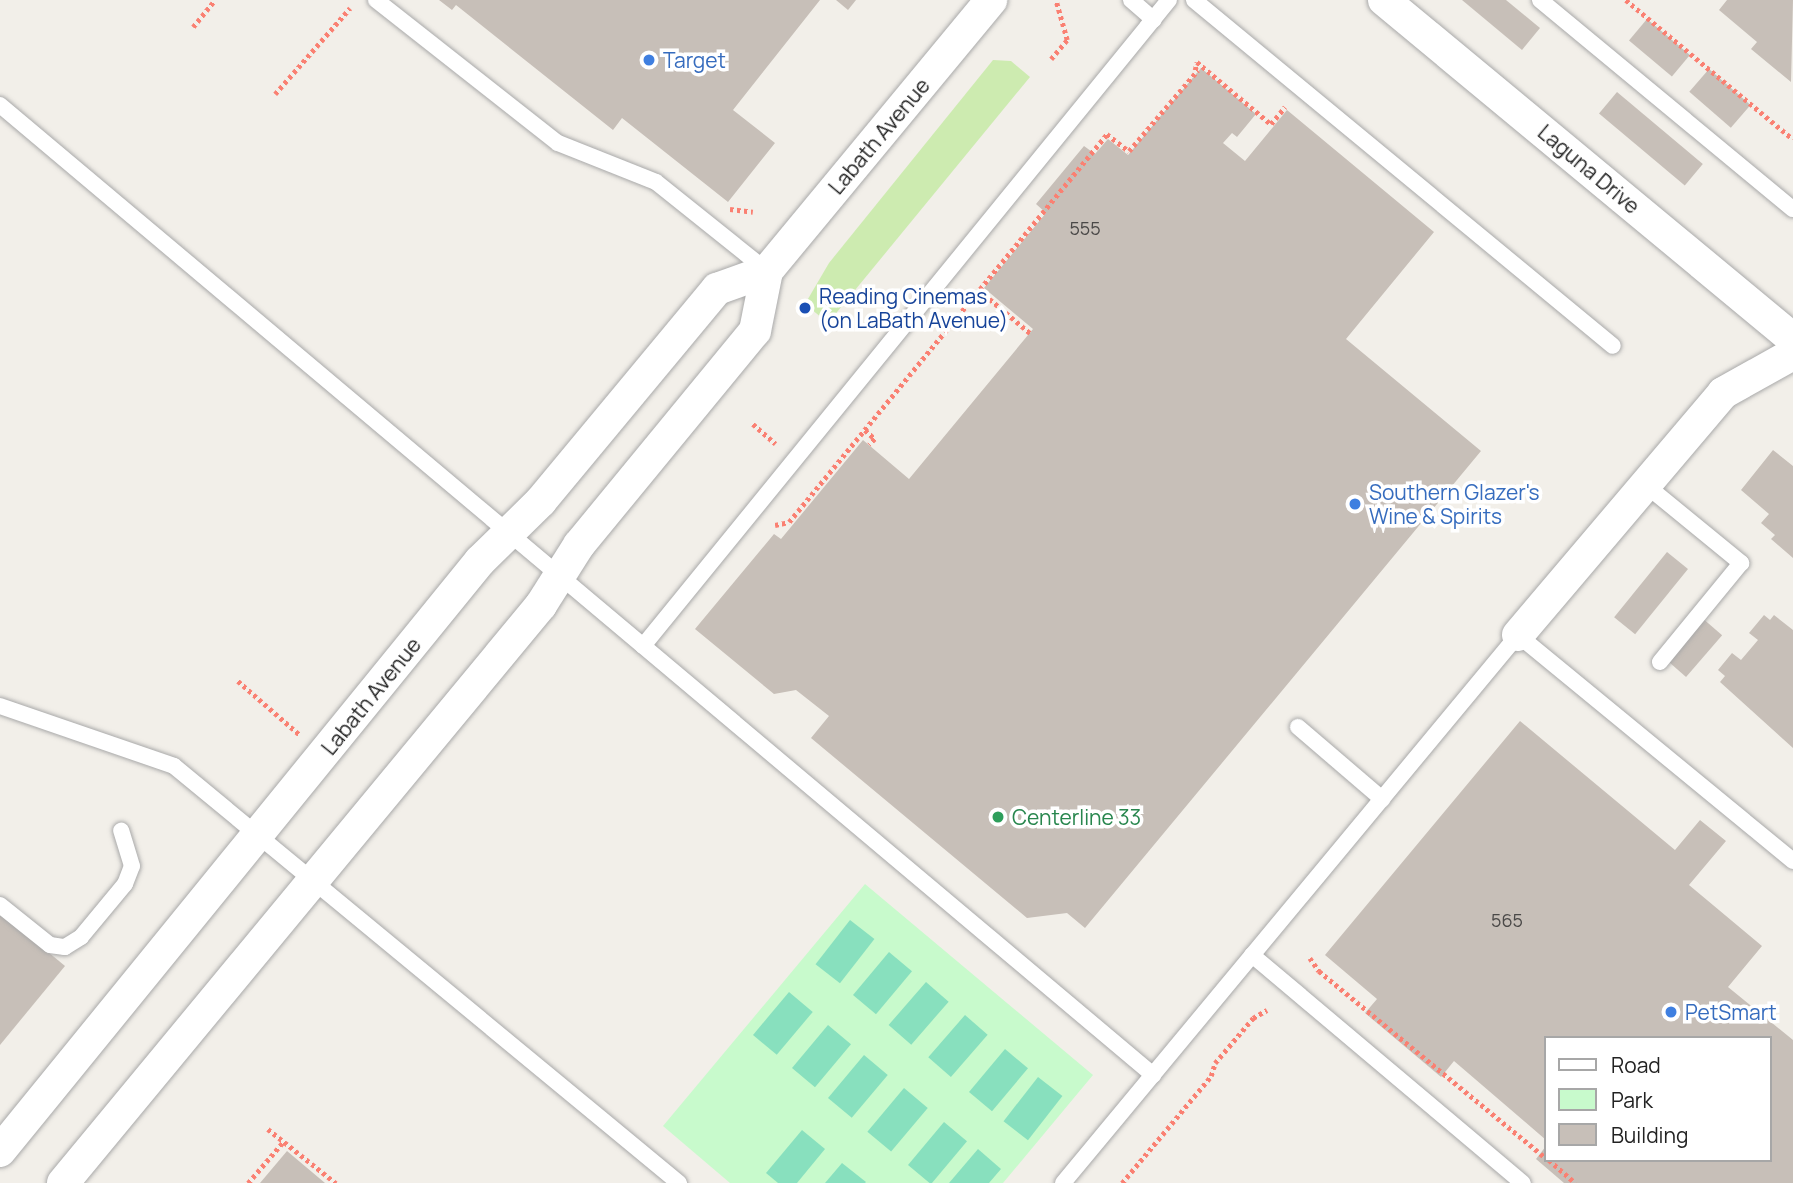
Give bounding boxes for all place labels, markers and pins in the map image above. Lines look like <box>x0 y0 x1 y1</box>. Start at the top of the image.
place label: Target <box>663 47 726 73</box>
marker: Target <box>641 52 657 68</box>
place label: Reading Cinemas (on LaBath Avenue) <box>819 283 1008 333</box>
marker: Reading Cinemas (on LaBath Avenue) <box>797 300 813 316</box>
place label: Southern Glazer's Wine & Spirits <box>1369 479 1540 529</box>
marker: Southern Glazer's Wine & Spirits <box>1347 496 1363 512</box>
place label: Centerline 33 <box>1012 804 1141 830</box>
marker: Centerline 33 <box>990 809 1006 825</box>
place label: PetSmart <box>1685 999 1777 1025</box>
marker: PetSmart <box>1663 1004 1679 1020</box>

